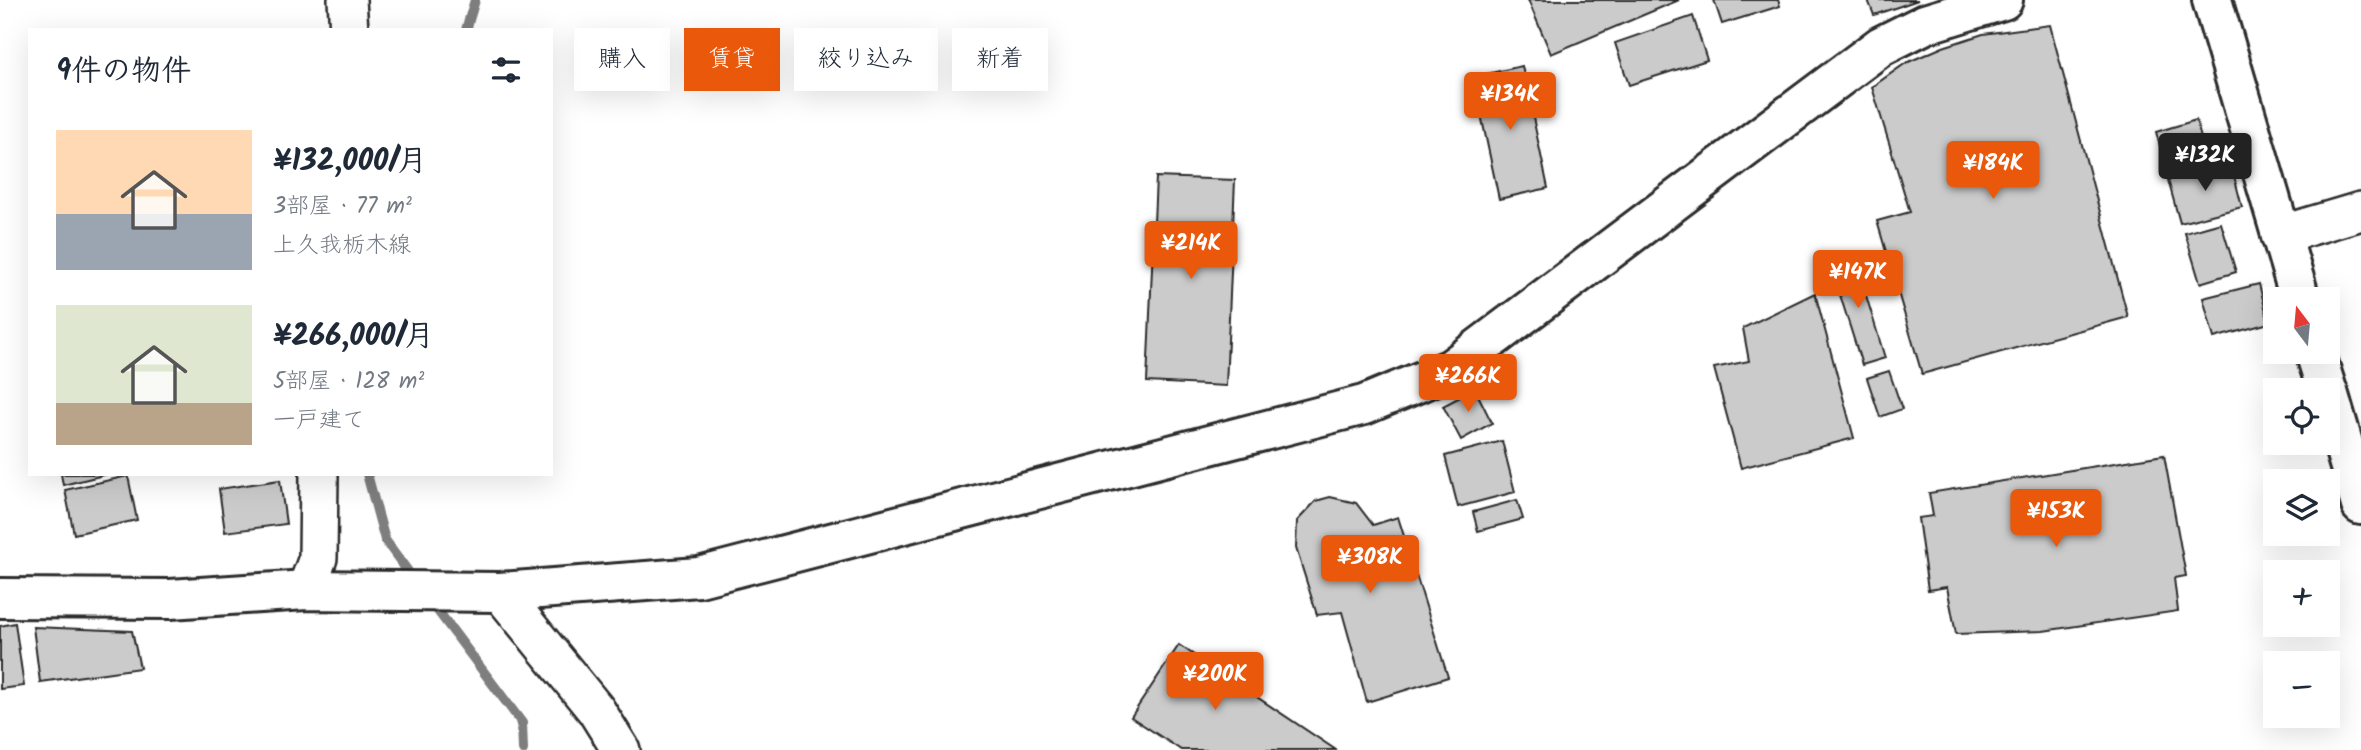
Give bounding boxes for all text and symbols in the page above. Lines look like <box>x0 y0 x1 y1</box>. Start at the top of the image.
chip: 購入 <box>574 28 670 91</box>
chip: 賃貸 <box>684 28 780 91</box>
chip: 絞り込み <box>794 28 938 91</box>
chip: 新着 <box>952 28 1048 91</box>
text: 9件の物件 <box>56 48 191 96</box>
icon: filters <box>487 51 525 89</box>
pin: ¥134K <box>1461 72 1559 132</box>
text: ¥134K <box>1480 77 1540 113</box>
pin: ¥132K <box>2156 134 2254 193</box>
text: ¥132,000/月 <box>273 138 427 186</box>
text: ¥132K <box>2175 138 2235 174</box>
pin: ¥184K <box>1944 142 2042 201</box>
text: ¥184K <box>1962 146 2024 182</box>
icon: home <box>112 158 196 242</box>
text: 3部屋 · 77 m² <box>273 189 412 225</box>
pin: ¥214K <box>1142 222 1240 281</box>
text: ¥214K <box>1161 226 1221 262</box>
text: 上久我栃木線 <box>273 228 411 264</box>
pin: ¥147K <box>1809 250 1907 310</box>
text: ¥147K <box>1829 255 1887 291</box>
north arrow <box>2263 287 2340 364</box>
map controls <box>2263 287 2340 728</box>
text: ¥266,000/月 <box>273 313 434 361</box>
icon: home <box>112 333 196 417</box>
pin: ¥266K <box>1419 354 1517 414</box>
text: ¥266K <box>1435 359 1501 395</box>
text: 5部屋 · 128 m² <box>273 364 424 400</box>
button: locate <box>2263 378 2340 455</box>
text: 一戸建て <box>273 403 365 439</box>
button: layers <box>2263 469 2340 546</box>
pin: ¥153K <box>2007 490 2105 549</box>
text: ¥153K <box>2026 494 2086 530</box>
pin: ¥308K <box>1321 536 1419 595</box>
text: ¥308K <box>1337 540 1403 576</box>
button: + <box>2263 560 2340 637</box>
button: − <box>2263 651 2340 728</box>
pin: ¥200K <box>1166 652 1264 712</box>
text: ¥200K <box>1183 657 1248 693</box>

